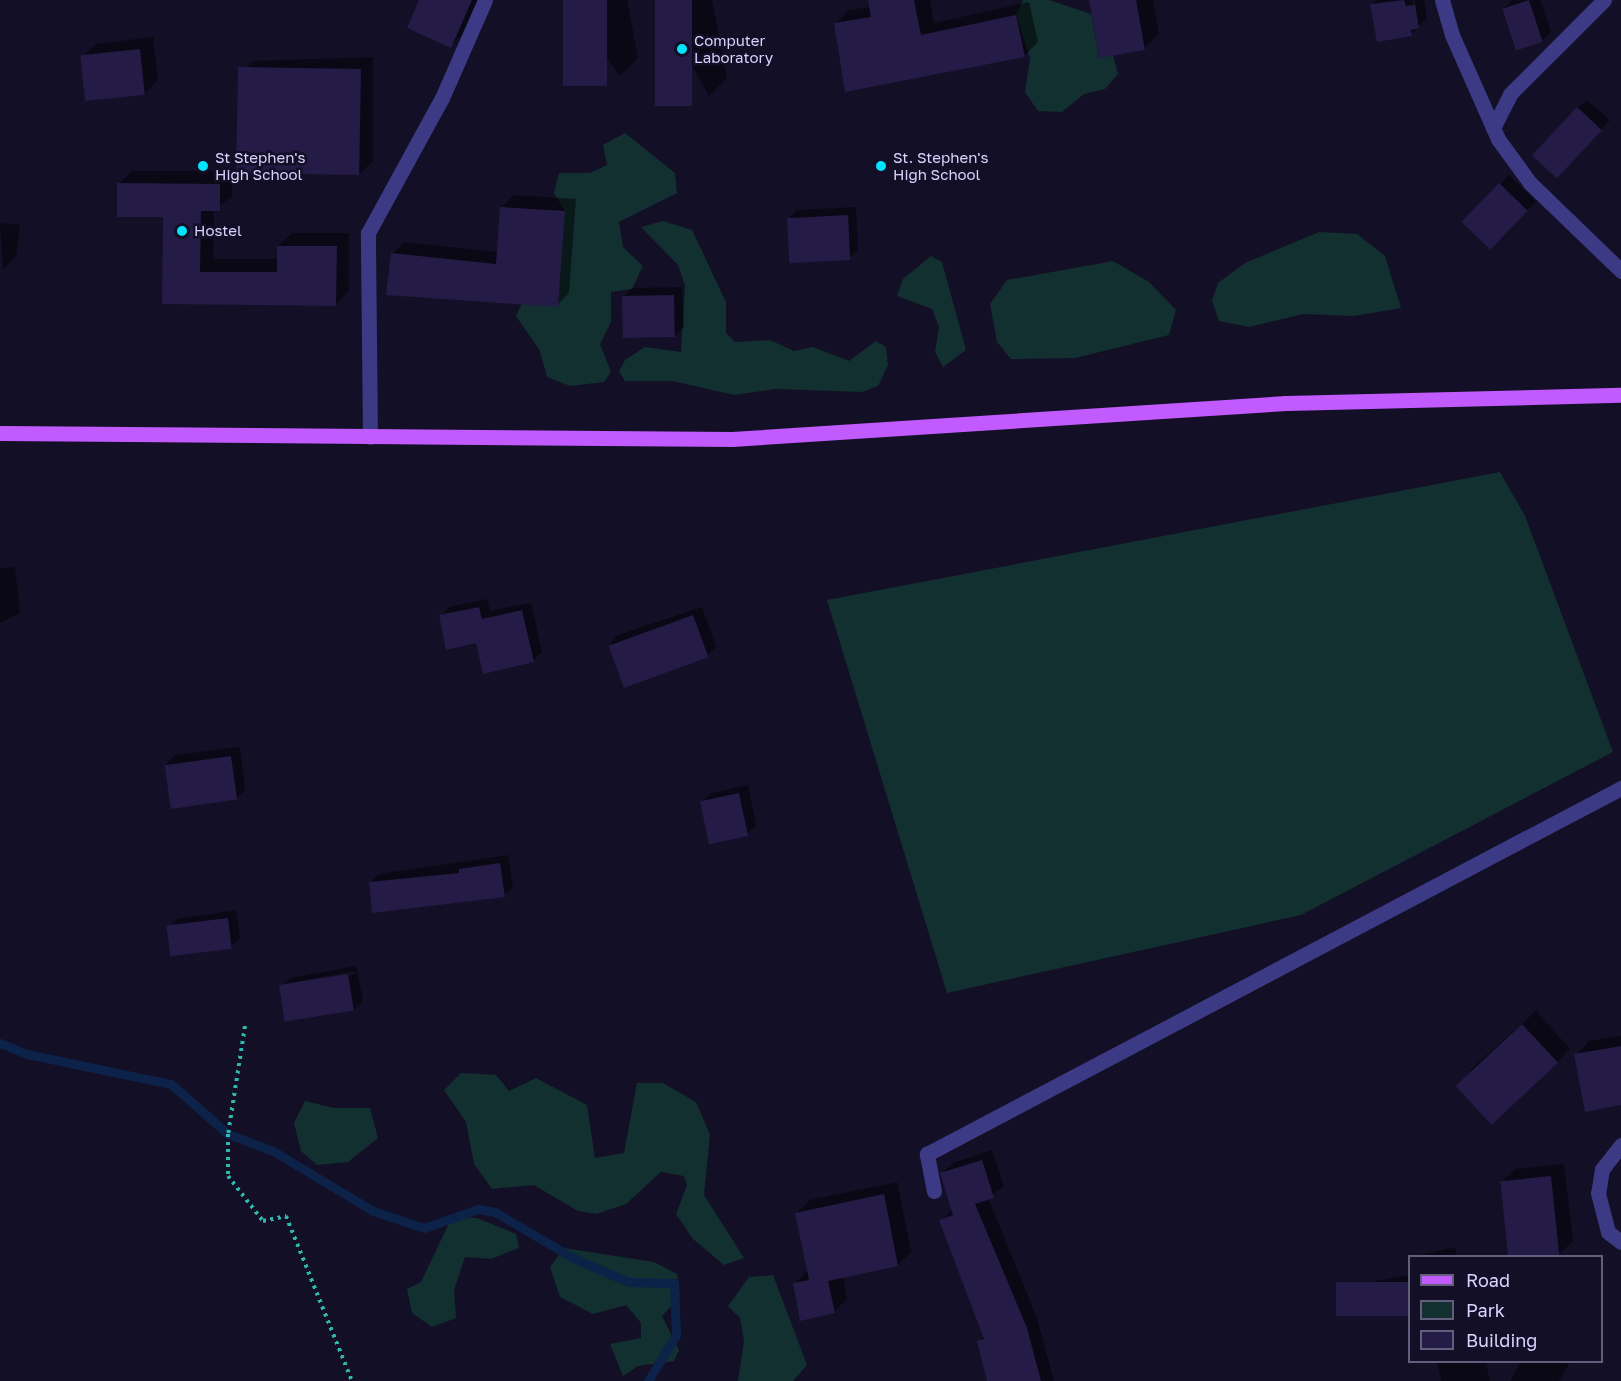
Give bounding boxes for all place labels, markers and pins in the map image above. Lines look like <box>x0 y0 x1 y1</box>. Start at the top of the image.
place label: Computer Laboratory <box>694 31 773 66</box>
marker: Computer Laboratory <box>675 42 689 56</box>
place label: St Stephen's High School <box>215 148 306 183</box>
place label: St. Stephen's High School <box>893 148 988 183</box>
marker: St Stephen's High School <box>196 159 210 173</box>
marker: St. Stephen's High School <box>874 159 888 173</box>
place label: Hostel <box>194 222 242 240</box>
marker: Hostel <box>175 224 189 238</box>

